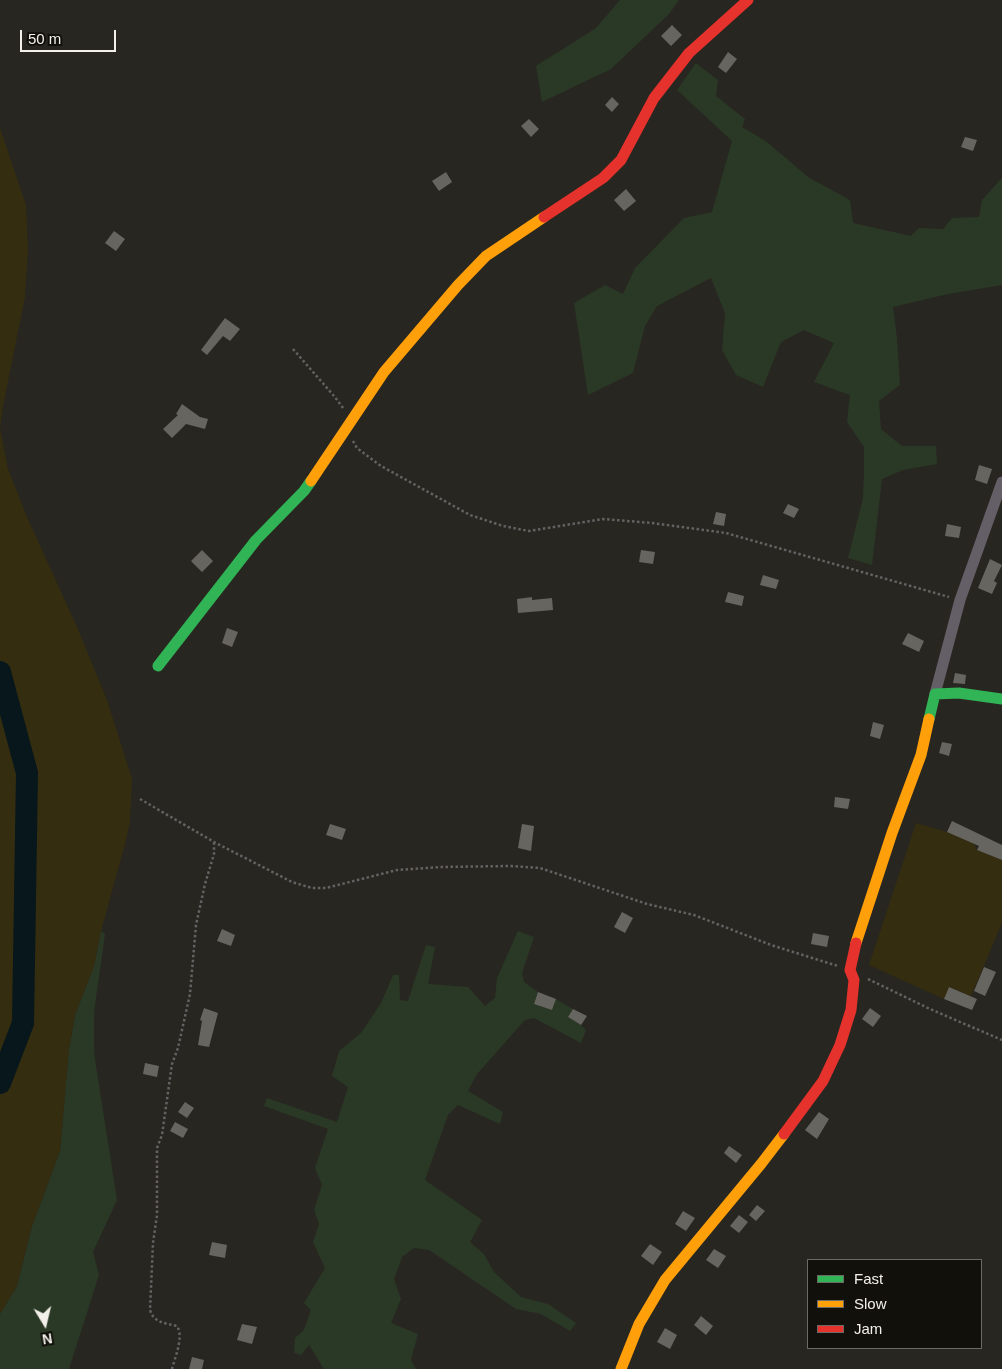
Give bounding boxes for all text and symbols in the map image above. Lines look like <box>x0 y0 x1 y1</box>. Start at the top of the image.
scale bar <box>22 20 119 52</box>
text: 50 m <box>28 30 61 47</box>
legend <box>807 1259 982 1349</box>
text: Fast <box>854 1270 883 1287</box>
text: Slow <box>854 1295 887 1312</box>
north arrow <box>20 1299 70 1349</box>
text: Jam <box>854 1320 882 1337</box>
text: N <box>41 1330 54 1348</box>

